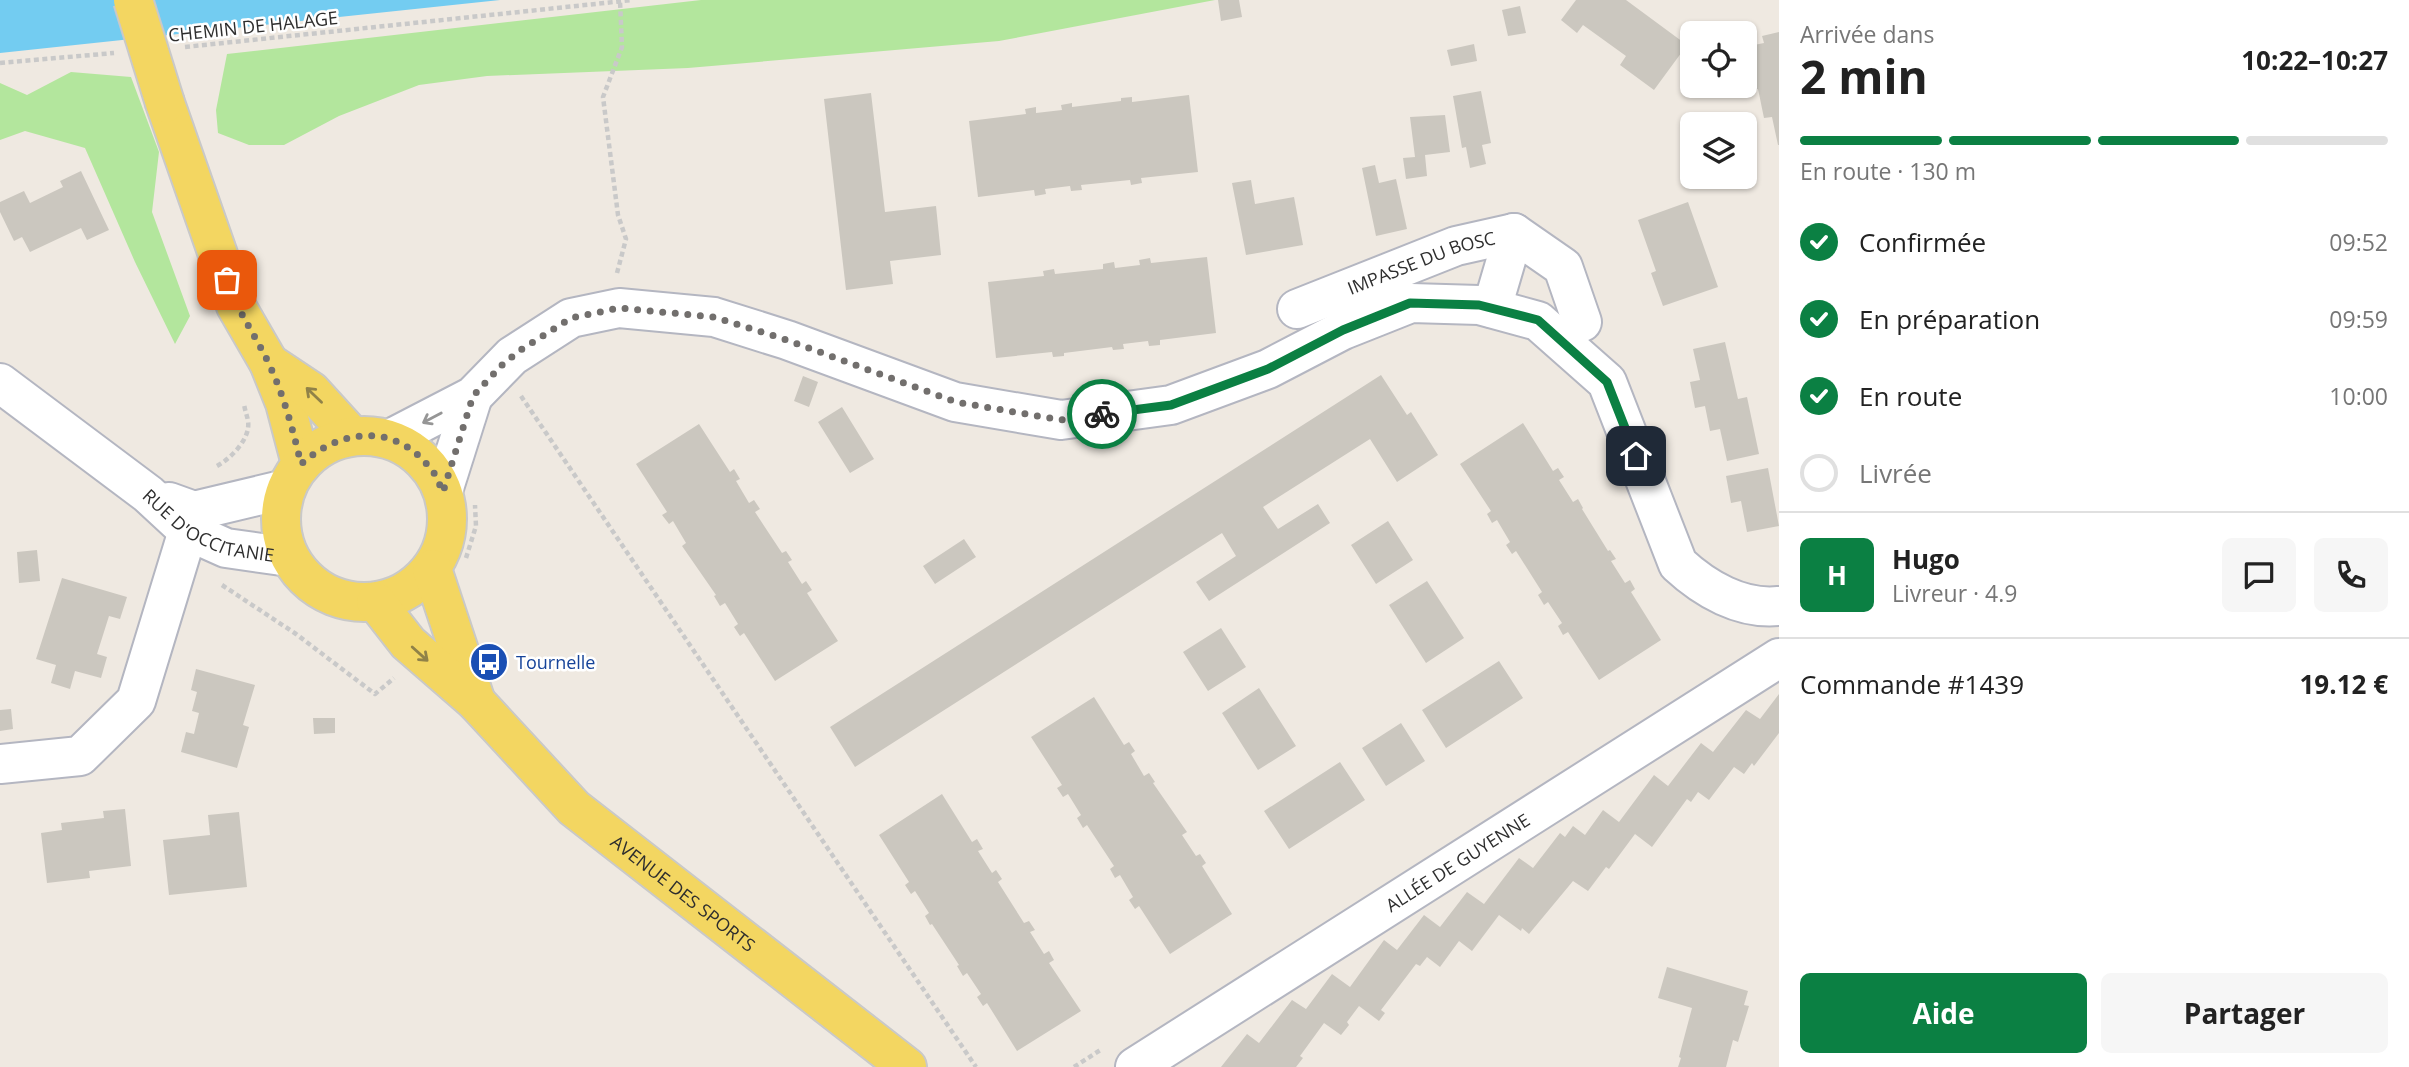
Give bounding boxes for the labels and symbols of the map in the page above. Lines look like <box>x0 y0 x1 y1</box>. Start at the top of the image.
street label: CHEMIN DE HALAGE <box>167 5 339 47</box>
street label: IMPASSE DU BOSC <box>1344 226 1497 300</box>
pin <box>197 250 257 310</box>
courier <box>1067 379 1137 449</box>
one-way arrow <box>306 387 323 404</box>
one-way arrow <box>422 411 442 425</box>
pin <box>1606 426 1666 486</box>
street label: RUE D'OCCITANIE <box>138 483 276 567</box>
bus stop icon: Tournelle <box>468 641 510 683</box>
one-way arrow <box>411 646 429 662</box>
place label: Tournelle <box>516 650 595 674</box>
street label: ALLÉE DE GUYENNE <box>1381 808 1534 917</box>
street label: AVENUE DES SPORTS <box>606 829 761 957</box>

